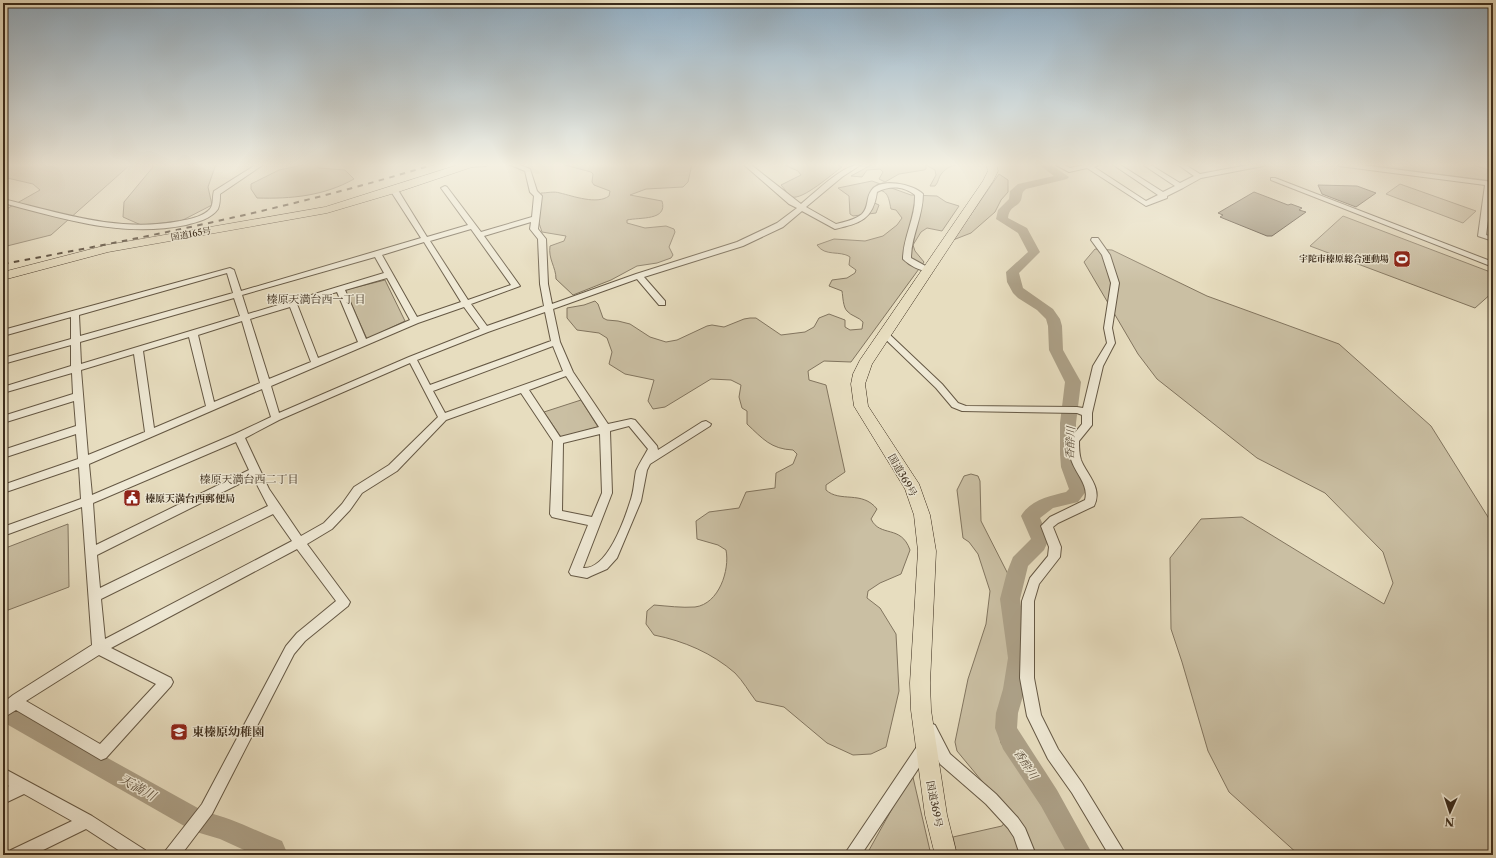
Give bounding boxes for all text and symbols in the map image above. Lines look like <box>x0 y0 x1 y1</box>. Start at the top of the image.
street label: 国道165号 <box>170 225 212 242</box>
sports icon: 宇陀市榛原総合運動場 <box>1392 249 1412 269</box>
place label: 宇陀市榛原総合運動場 <box>1299 253 1389 264</box>
district label: 榛原天満台西一丁目 <box>267 292 366 306</box>
water label: 香酔川 <box>1062 425 1078 460</box>
street label: 国道369号 <box>885 452 920 499</box>
district label: 榛原天満台西二丁目 <box>200 472 299 486</box>
public building icon: 榛原天満台西郵便局 <box>122 488 142 508</box>
place label: 榛原天満台西郵便局 <box>145 492 235 505</box>
school or university icon: 東榛原幼稚園 <box>169 722 189 742</box>
place label: 東榛原幼稚園 <box>192 724 264 739</box>
water label: 香酔川 <box>1011 746 1042 782</box>
water label: 天満川 <box>117 770 161 805</box>
street label: 国道369号 <box>924 780 945 829</box>
north arrow <box>1430 792 1470 832</box>
text: N <box>1444 815 1455 829</box>

